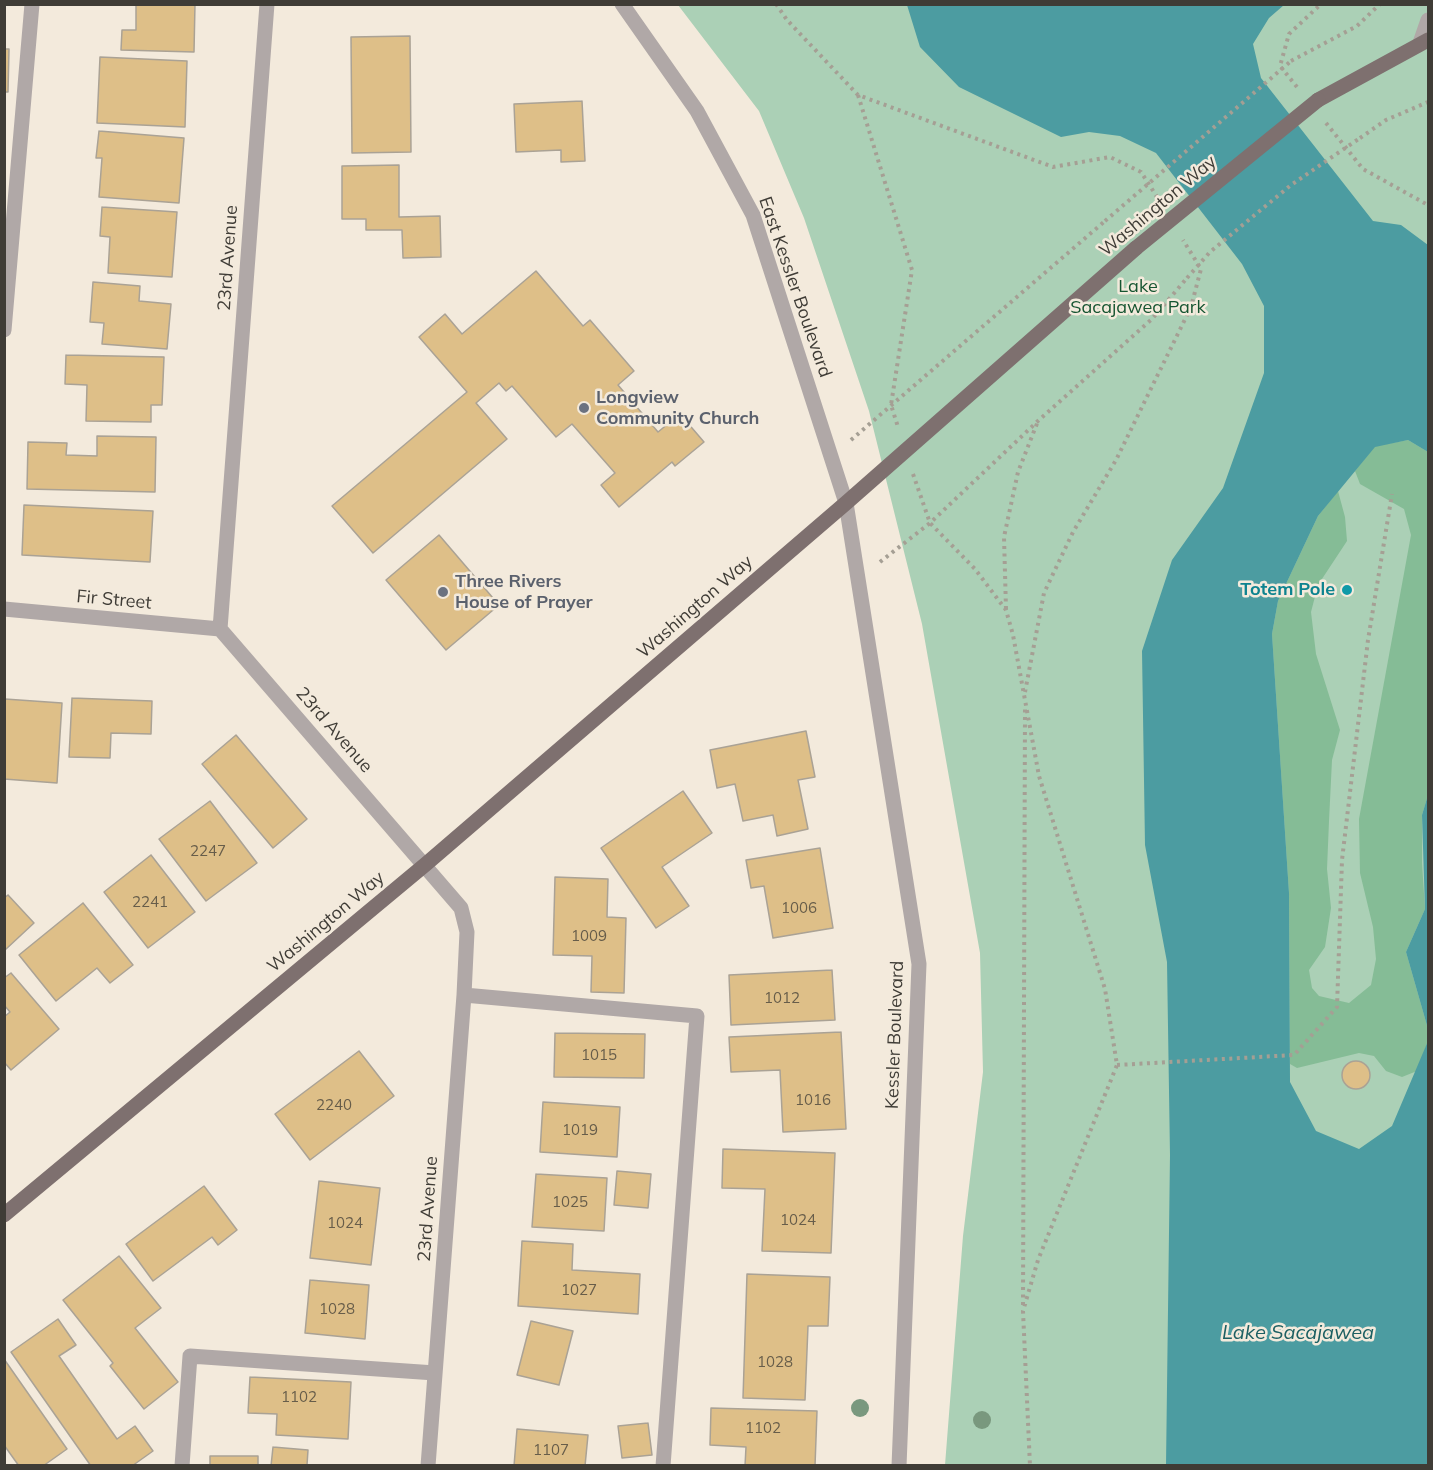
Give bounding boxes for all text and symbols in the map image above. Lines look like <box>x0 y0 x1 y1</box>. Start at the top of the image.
street label: Washington Way <box>1095 151 1221 261</box>
street label: East Kessler Boulevard <box>754 194 836 380</box>
street label: 23rd Avenue <box>214 204 242 312</box>
park label: Lake Sacajawea Park <box>1070 276 1206 318</box>
place label: Longview Community Church <box>596 387 759 430</box>
marker: Longview Community Church <box>577 401 591 415</box>
street label: Washington Way <box>633 551 757 663</box>
place label: Three Rivers House of Prayer <box>455 571 593 614</box>
place label: Totem Pole <box>1240 579 1335 601</box>
marker: Totem Pole <box>1340 583 1354 597</box>
marker: Three Rivers House of Prayer <box>436 585 450 599</box>
street label: Fir Street <box>75 586 153 614</box>
street label: 23rd Avenue <box>291 683 377 777</box>
house number: 2247 <box>190 842 226 860</box>
street label: Washington Way <box>263 867 389 977</box>
house number: 2241 <box>132 893 168 911</box>
house number: 1006 <box>781 899 817 917</box>
house number: 1009 <box>571 927 607 945</box>
street label: Kessler Boulevard <box>882 960 908 1110</box>
house number: 1012 <box>764 989 800 1007</box>
house number: 1015 <box>581 1046 617 1064</box>
house number: 1016 <box>795 1091 831 1109</box>
house number: 2240 <box>316 1096 352 1114</box>
house number: 1019 <box>562 1121 598 1139</box>
street label: 23rd Avenue <box>414 1155 442 1263</box>
house number: 1025 <box>552 1193 588 1211</box>
house number: 1024 <box>780 1211 816 1229</box>
house number: 1024 <box>327 1214 363 1232</box>
house number: 1027 <box>561 1281 597 1299</box>
house number: 1028 <box>319 1300 355 1318</box>
water label: Lake Sacajawea <box>1222 1321 1374 1345</box>
house number: 1028 <box>757 1353 793 1371</box>
house number: 1102 <box>281 1388 317 1406</box>
house number: 1102 <box>745 1419 781 1437</box>
house number: 1107 <box>533 1441 569 1459</box>

